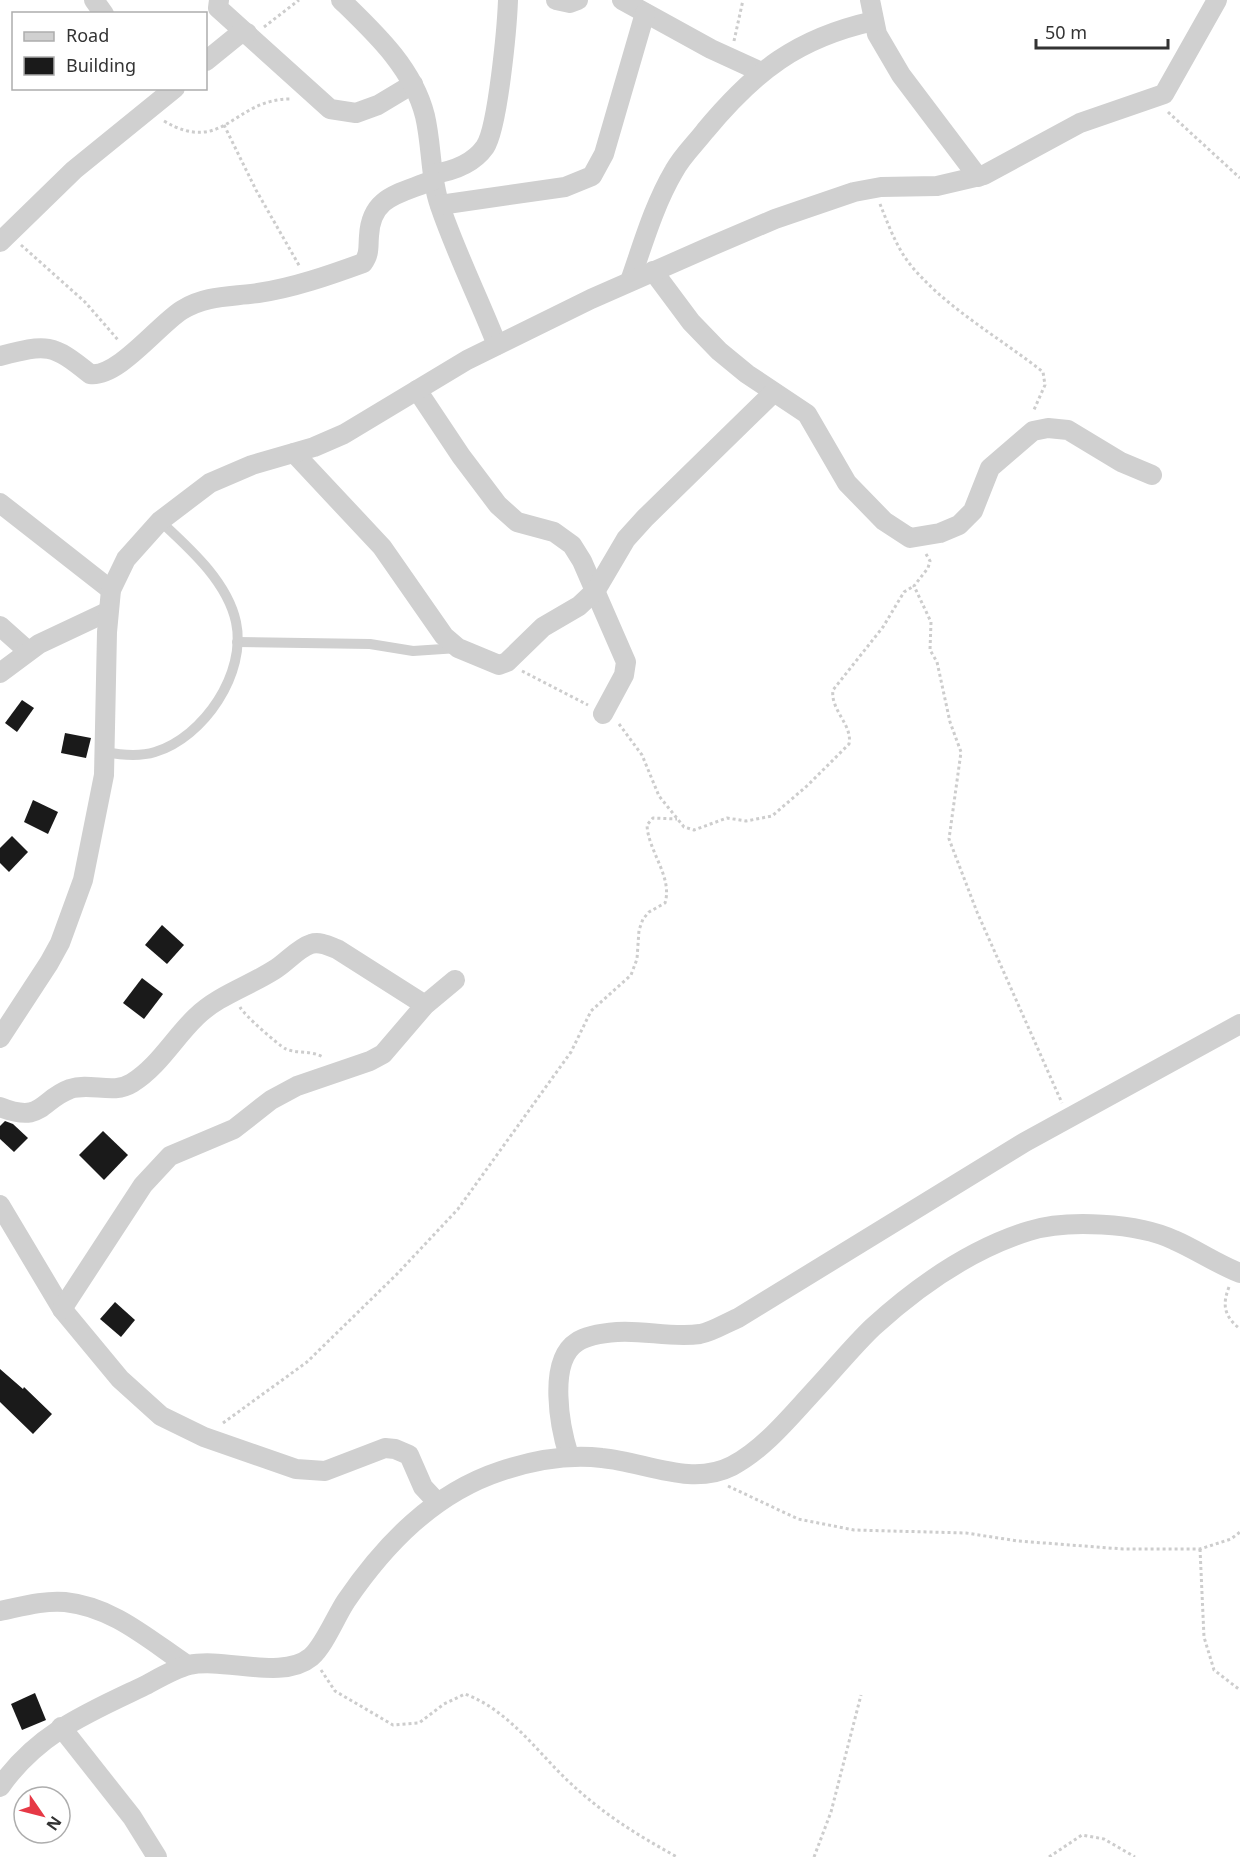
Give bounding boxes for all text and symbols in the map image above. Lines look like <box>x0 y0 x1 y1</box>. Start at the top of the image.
legend <box>12 12 207 90</box>
scale bar <box>1036 12 1168 50</box>
text: 50 m <box>1045 20 1087 44</box>
text: Road <box>66 23 109 47</box>
text: Building <box>66 53 136 77</box>
north arrow <box>12 1785 72 1845</box>
text: N <box>42 1812 67 1835</box>

